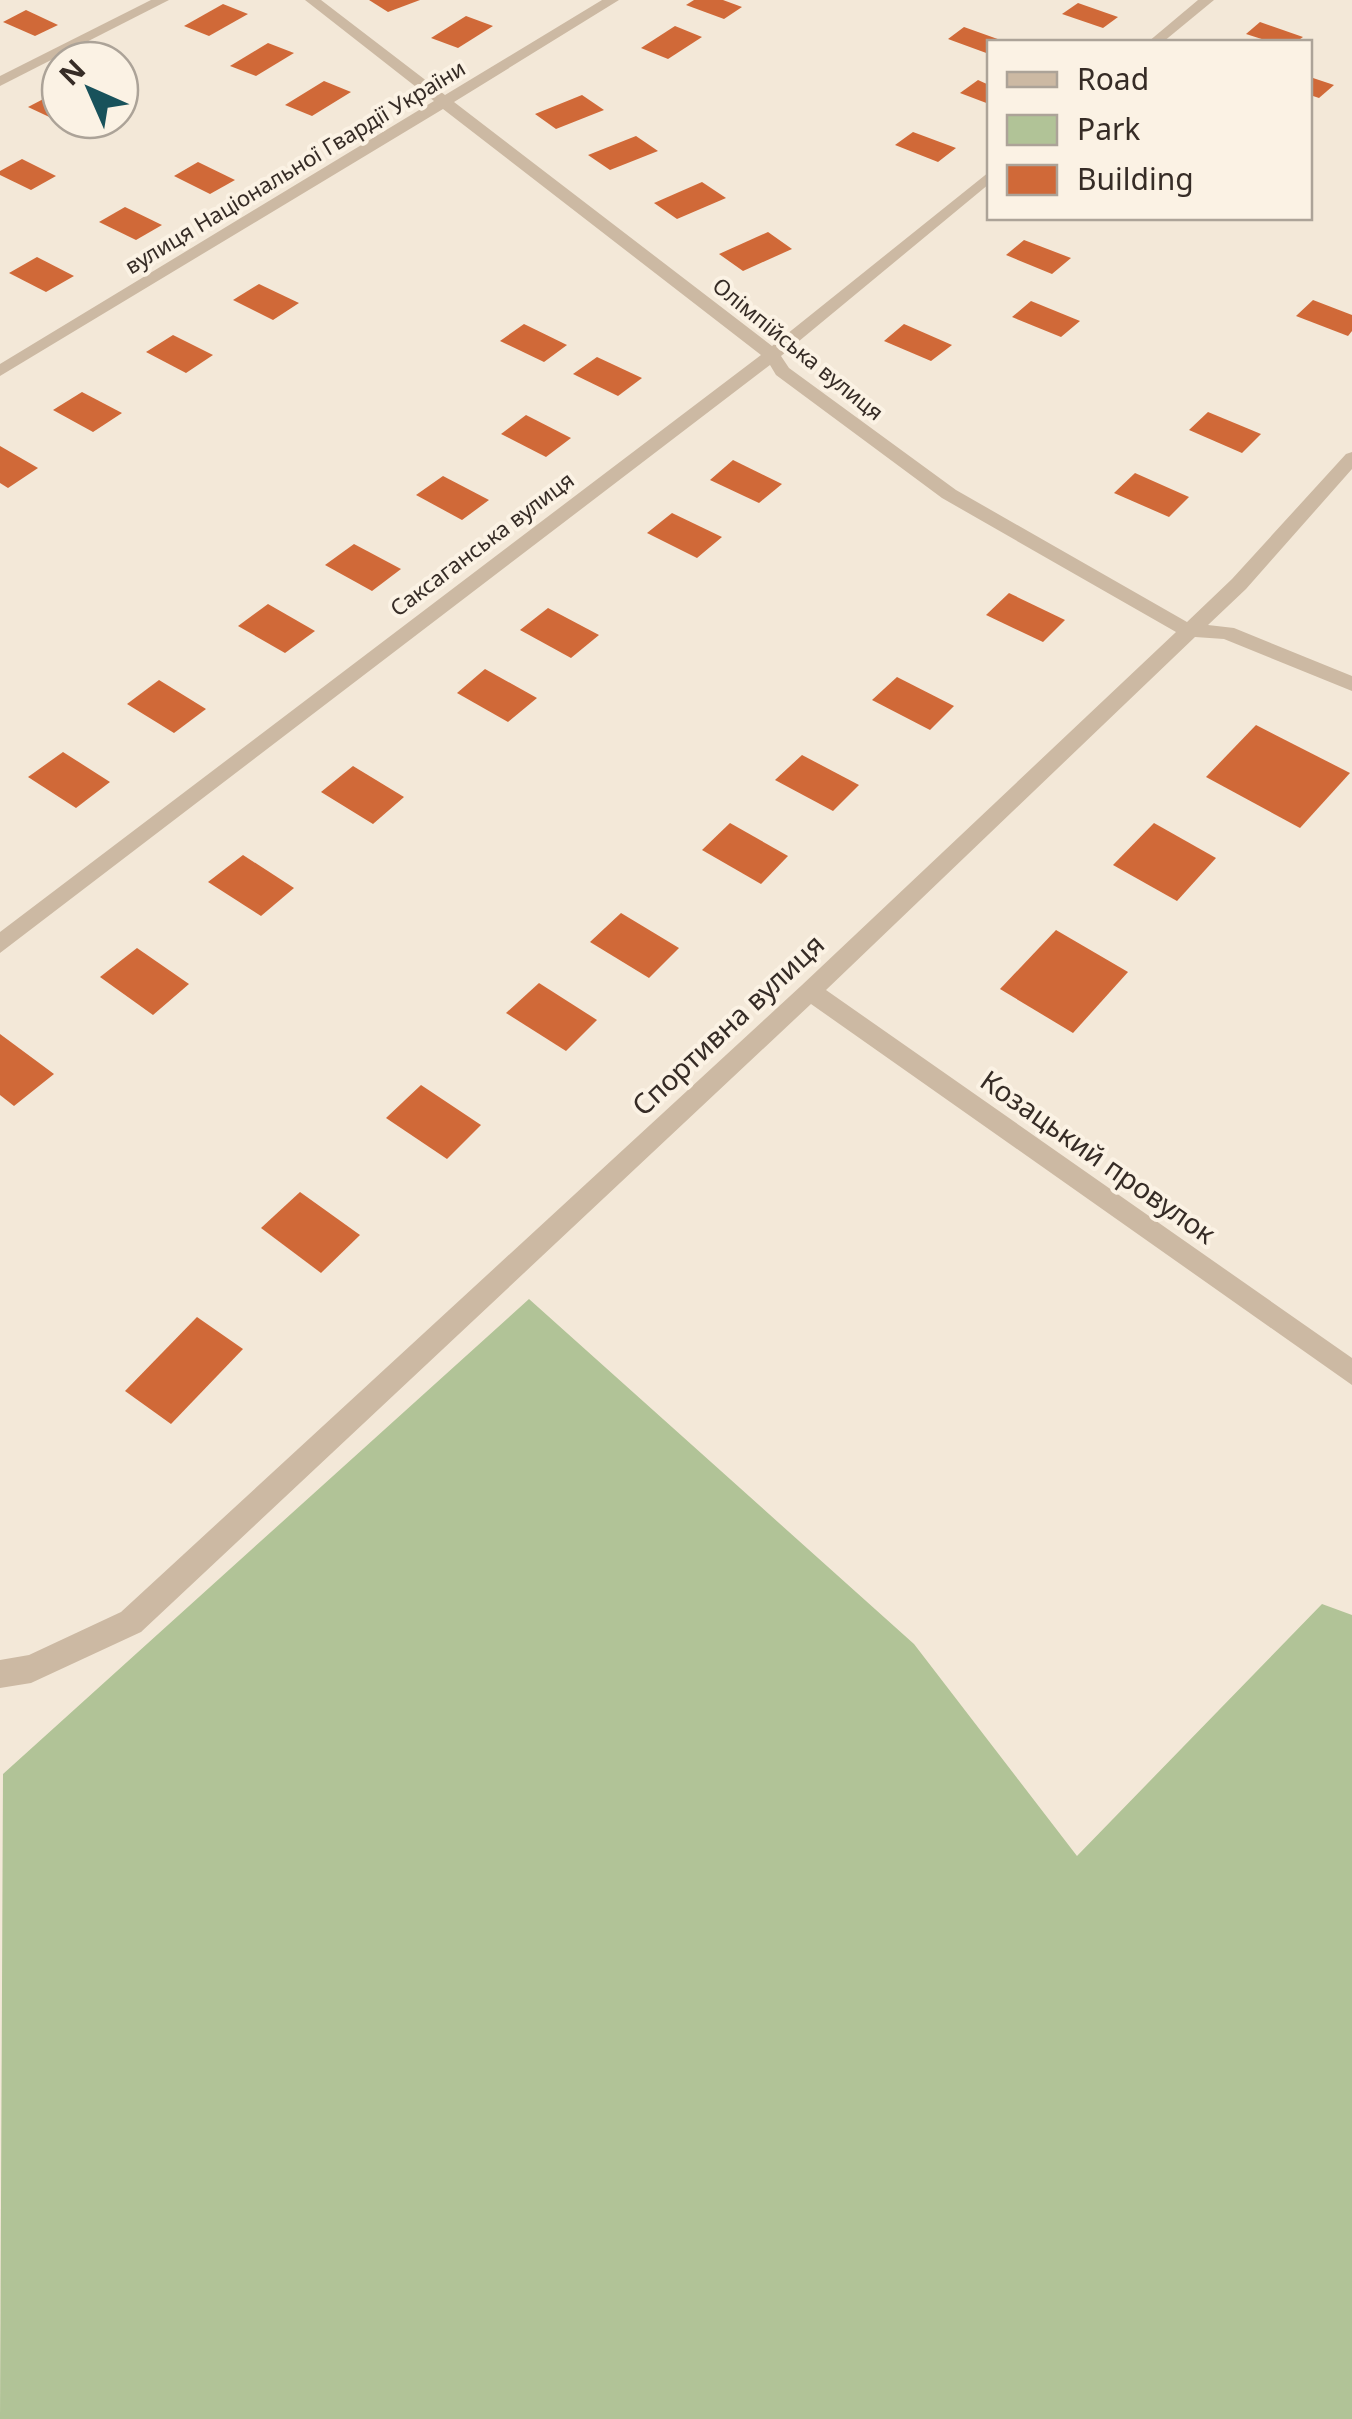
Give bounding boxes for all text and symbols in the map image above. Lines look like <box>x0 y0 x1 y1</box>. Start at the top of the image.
north arrow <box>40 40 140 140</box>
legend <box>987 40 1312 220</box>
text: N <box>50 50 93 93</box>
street label: вулиця Національної Гвардії України <box>119 52 470 280</box>
text: Road <box>1077 58 1149 99</box>
text: Park <box>1077 108 1140 149</box>
text: Building <box>1077 158 1194 199</box>
street label: Олімпійська вулиця <box>707 270 890 427</box>
street label: Саксаганська вулиця <box>383 464 579 622</box>
street label: Спортивна вулиця <box>623 925 832 1123</box>
street label: Козацький провулок <box>973 1061 1224 1252</box>

